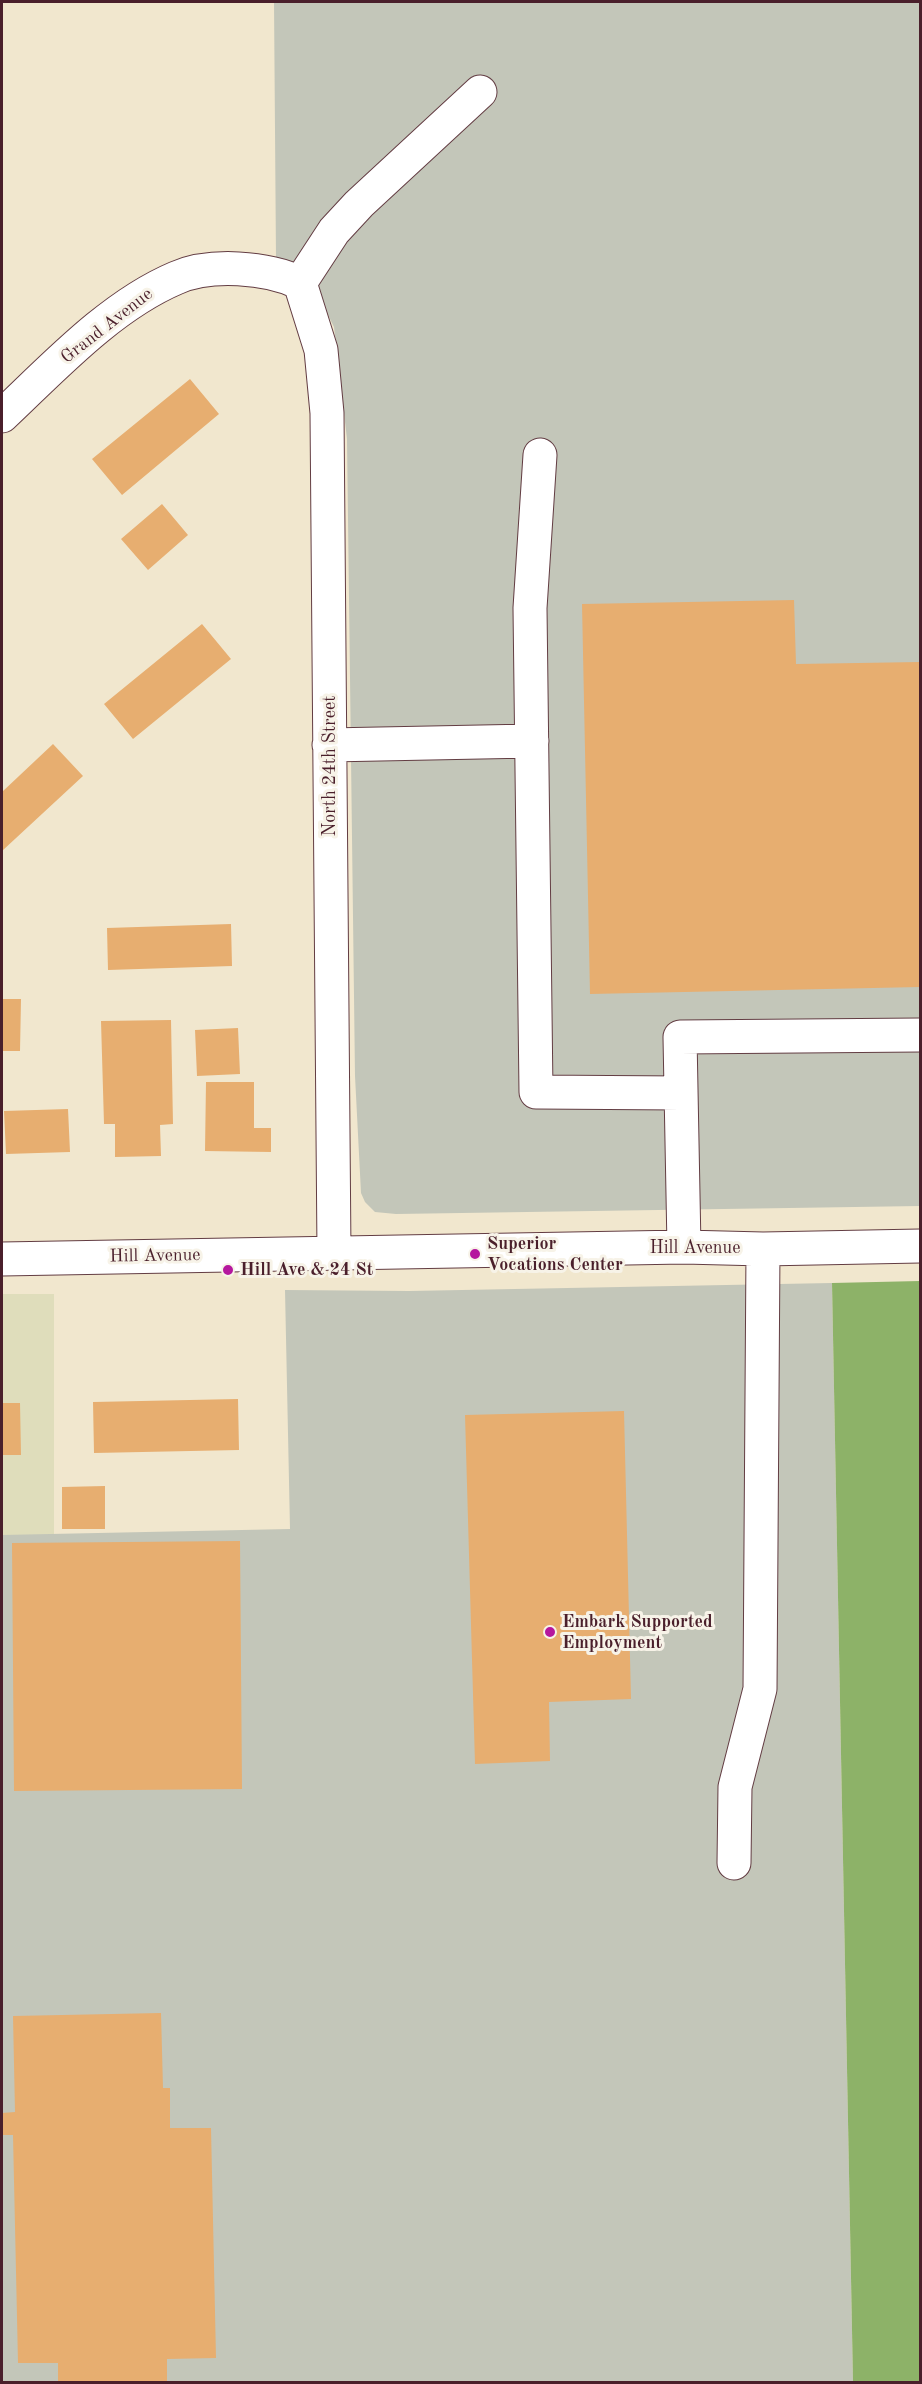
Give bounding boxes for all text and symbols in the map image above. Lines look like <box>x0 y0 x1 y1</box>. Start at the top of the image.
street label: Grand Avenue <box>57 283 157 369</box>
street label: North 24th Street <box>319 695 341 837</box>
place label: Superior Vocations Center <box>487 1233 623 1276</box>
street label: Hill Avenue <box>650 1237 740 1259</box>
street label: Hill Avenue <box>109 1244 201 1268</box>
marker: Superior Vocations Center <box>468 1247 482 1261</box>
place label: Hill Ave & 24 St <box>240 1259 373 1281</box>
marker: Hill Ave & 24 St <box>221 1263 235 1277</box>
place label: Embark Supported Employment <box>562 1611 713 1654</box>
marker: Embark Supported Employment <box>543 1625 557 1639</box>

